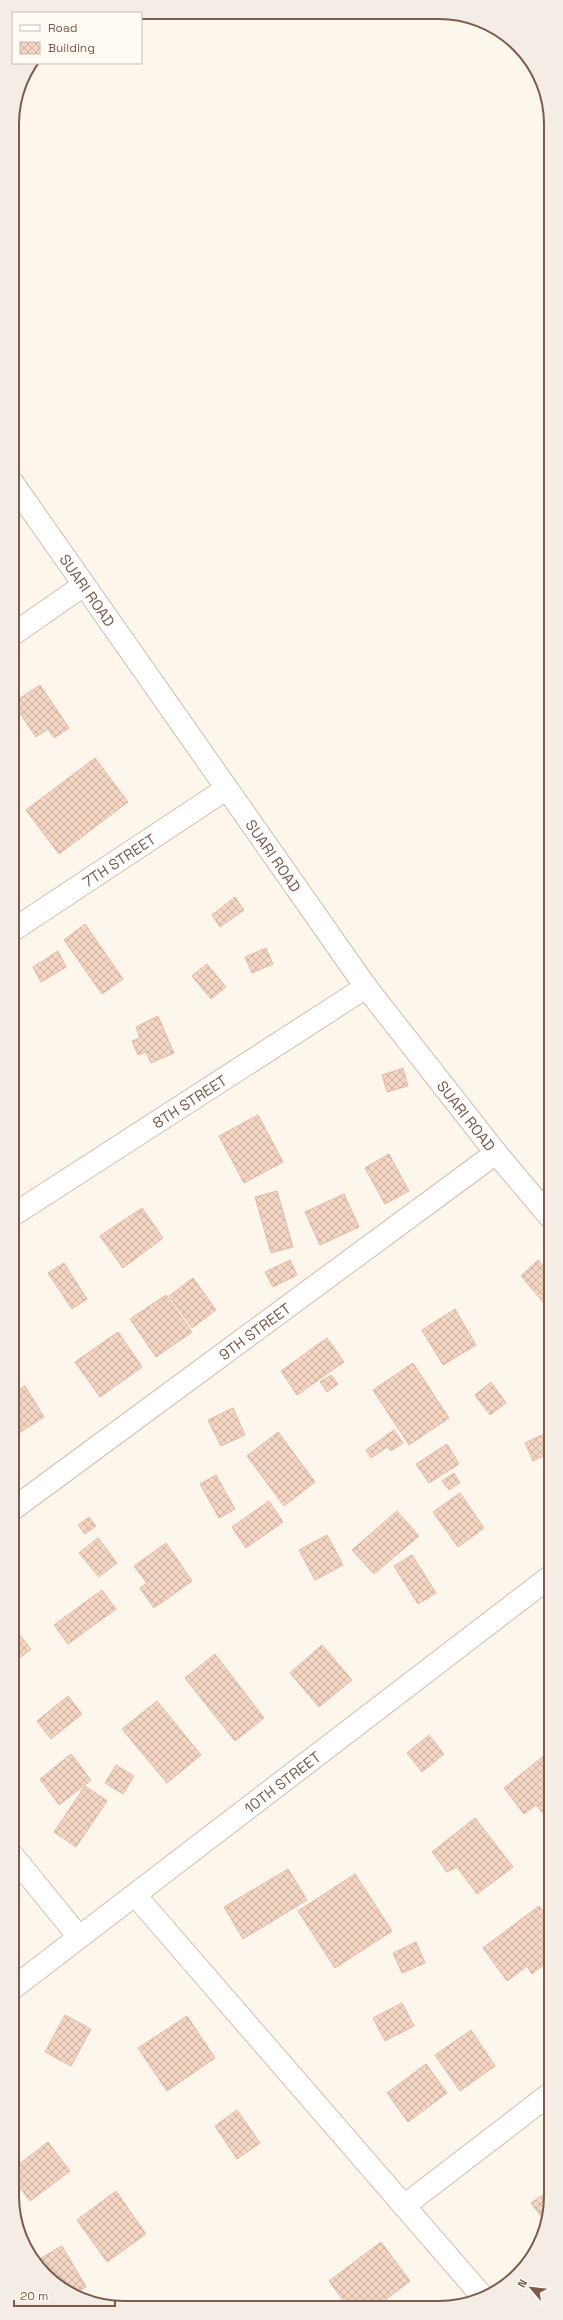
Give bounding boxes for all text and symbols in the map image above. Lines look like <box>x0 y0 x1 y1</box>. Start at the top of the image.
legend <box>12 12 142 64</box>
text: Road <box>48 20 77 36</box>
text: Building <box>48 40 95 56</box>
street label: SUARI ROAD <box>56 550 120 630</box>
street label: SUARI ROAD <box>242 815 306 895</box>
street label: 7TH STREET <box>79 829 159 891</box>
street label: 8TH STREET <box>149 1070 230 1132</box>
street label: SUARI ROAD <box>433 1077 500 1155</box>
street label: 9TH STREET <box>215 1298 294 1364</box>
street label: 10TH STREET <box>240 1747 324 1817</box>
north arrow <box>511 2268 551 2308</box>
text: N <box>514 2277 530 2290</box>
scale bar <box>14 2282 115 2308</box>
text: 20 m <box>20 2288 48 2304</box>

